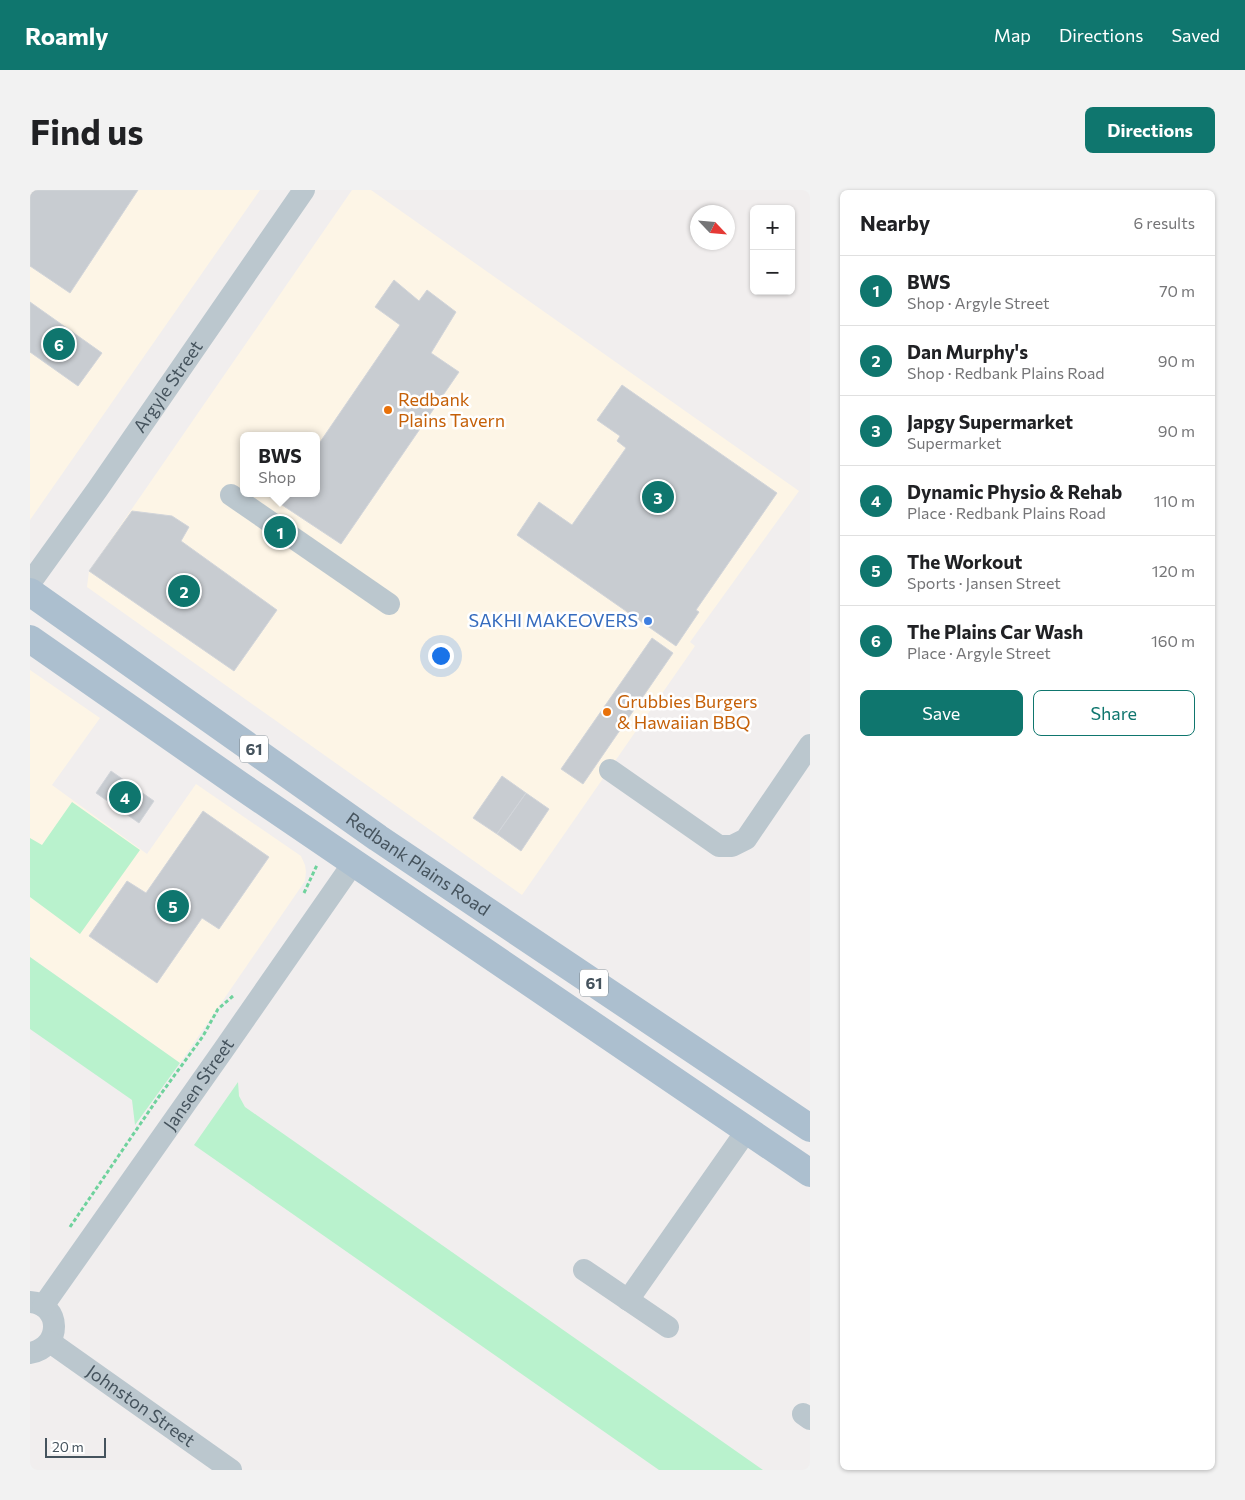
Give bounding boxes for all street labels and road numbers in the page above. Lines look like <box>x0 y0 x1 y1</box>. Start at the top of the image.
street label: Argyle Street <box>128 336 207 437</box>
road number: 61 <box>240 736 268 762</box>
street label: Redbank Plains Road <box>342 807 495 920</box>
road number: 61 <box>580 970 608 996</box>
street label: Jansen Street <box>158 1034 238 1134</box>
street label: Johnston Street <box>83 1359 200 1451</box>

